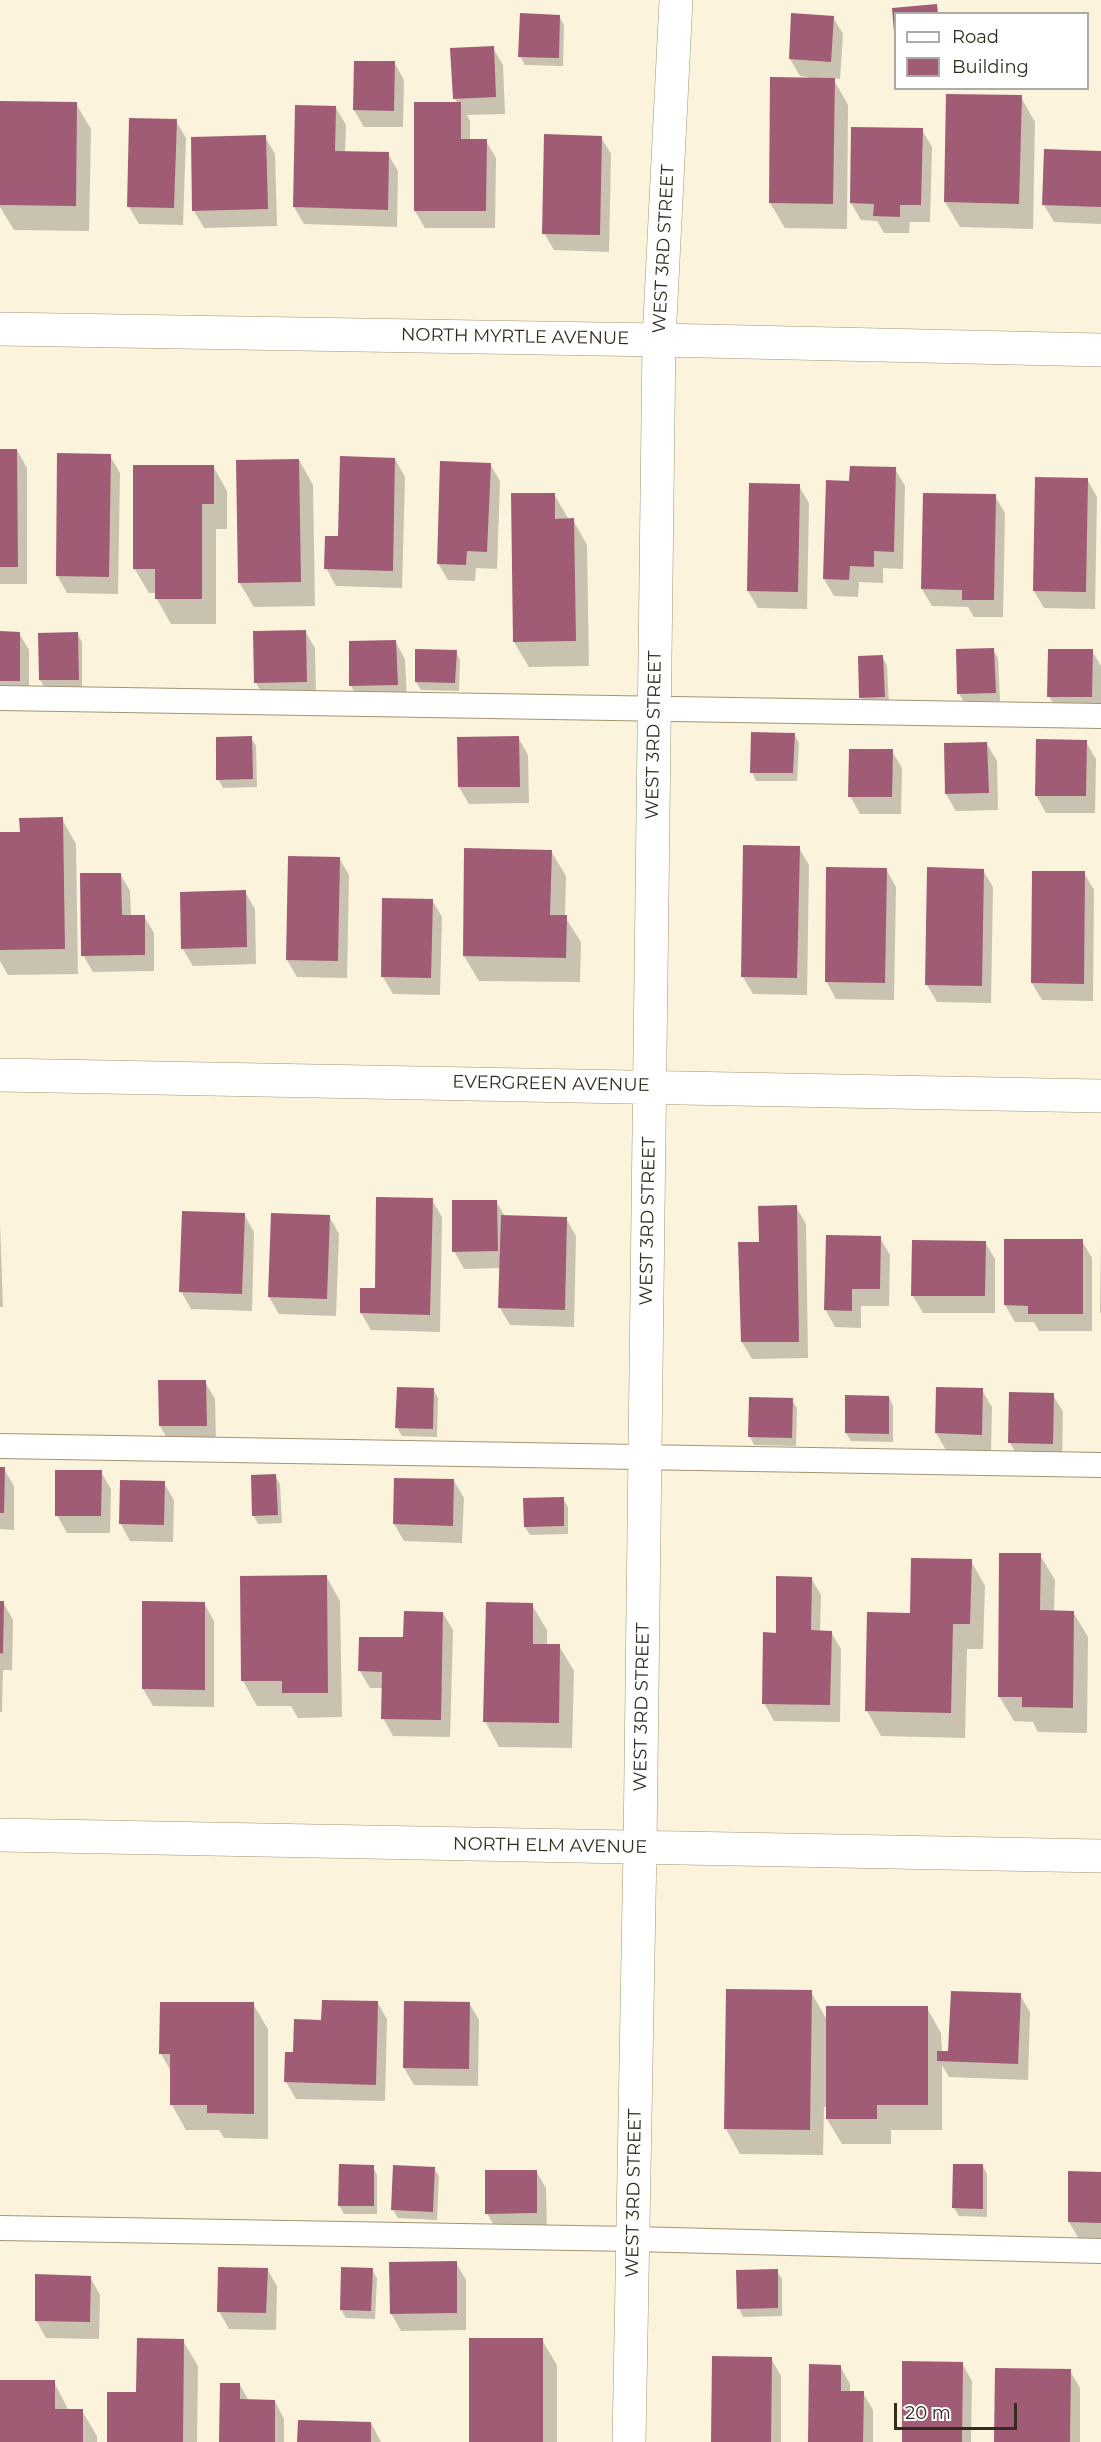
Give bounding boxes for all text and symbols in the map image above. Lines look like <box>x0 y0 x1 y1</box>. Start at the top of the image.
legend <box>894 12 1089 90</box>
text: Road <box>952 26 999 48</box>
text: Building <box>952 56 1029 78</box>
street label: WEST 3RD STREET <box>649 164 679 334</box>
street label: NORTH MYRTLE AVENUE <box>401 324 629 350</box>
street label: WEST 3RD STREET <box>642 650 666 820</box>
street label: EVERGREEN AVENUE <box>452 1071 650 1097</box>
street label: WEST 3RD STREET <box>636 1136 660 1306</box>
street label: WEST 3RD STREET <box>630 1622 654 1792</box>
street label: NORTH ELM AVENUE <box>453 1834 647 1858</box>
street label: WEST 3RD STREET <box>622 2108 646 2278</box>
scale bar <box>897 2391 1020 2429</box>
text: 20 m <box>905 2402 951 2424</box>

